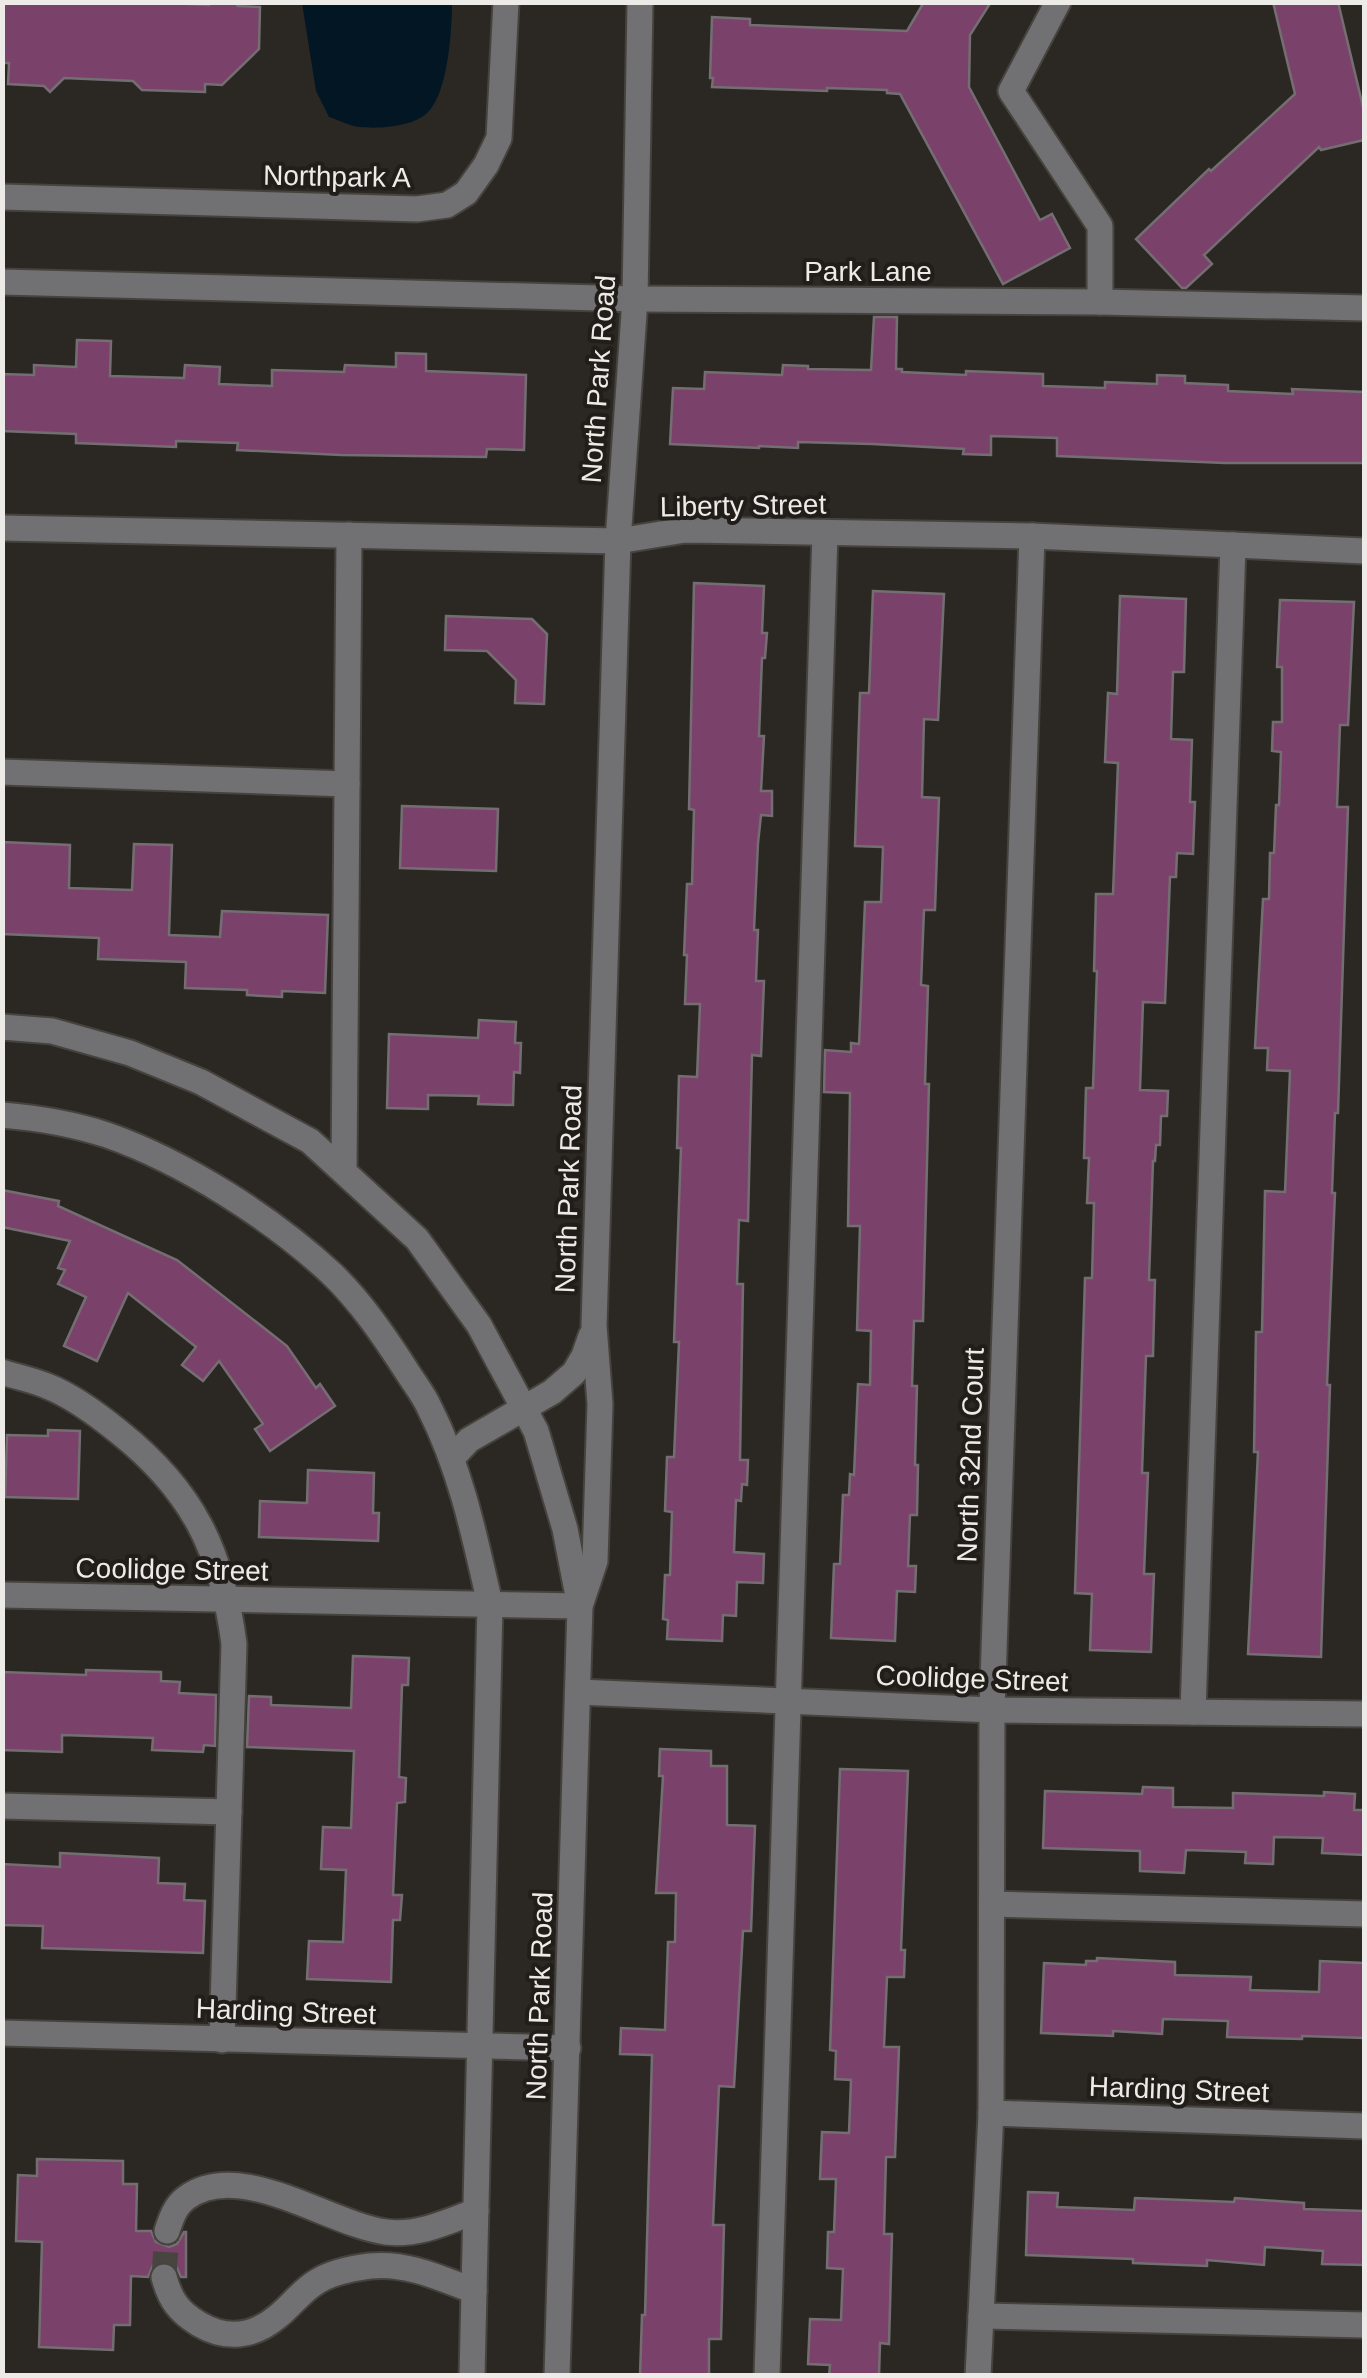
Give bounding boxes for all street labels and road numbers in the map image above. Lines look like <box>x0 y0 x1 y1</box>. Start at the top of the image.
street label: Northpark A <box>263 160 411 193</box>
street label: Park Lane <box>804 256 932 287</box>
street label: North Park Road <box>576 274 621 484</box>
street label: Liberty Street <box>659 489 827 522</box>
street label: North Park Road <box>549 1084 588 1294</box>
street label: North 32nd Court <box>951 1347 990 1563</box>
street label: Coolidge Street <box>75 1552 269 1587</box>
street label: Coolidge Street <box>875 1660 1069 1697</box>
street label: North Park Road <box>520 1891 559 2101</box>
street label: Harding Street <box>195 1993 377 2030</box>
street label: Harding Street <box>1088 2071 1270 2108</box>

